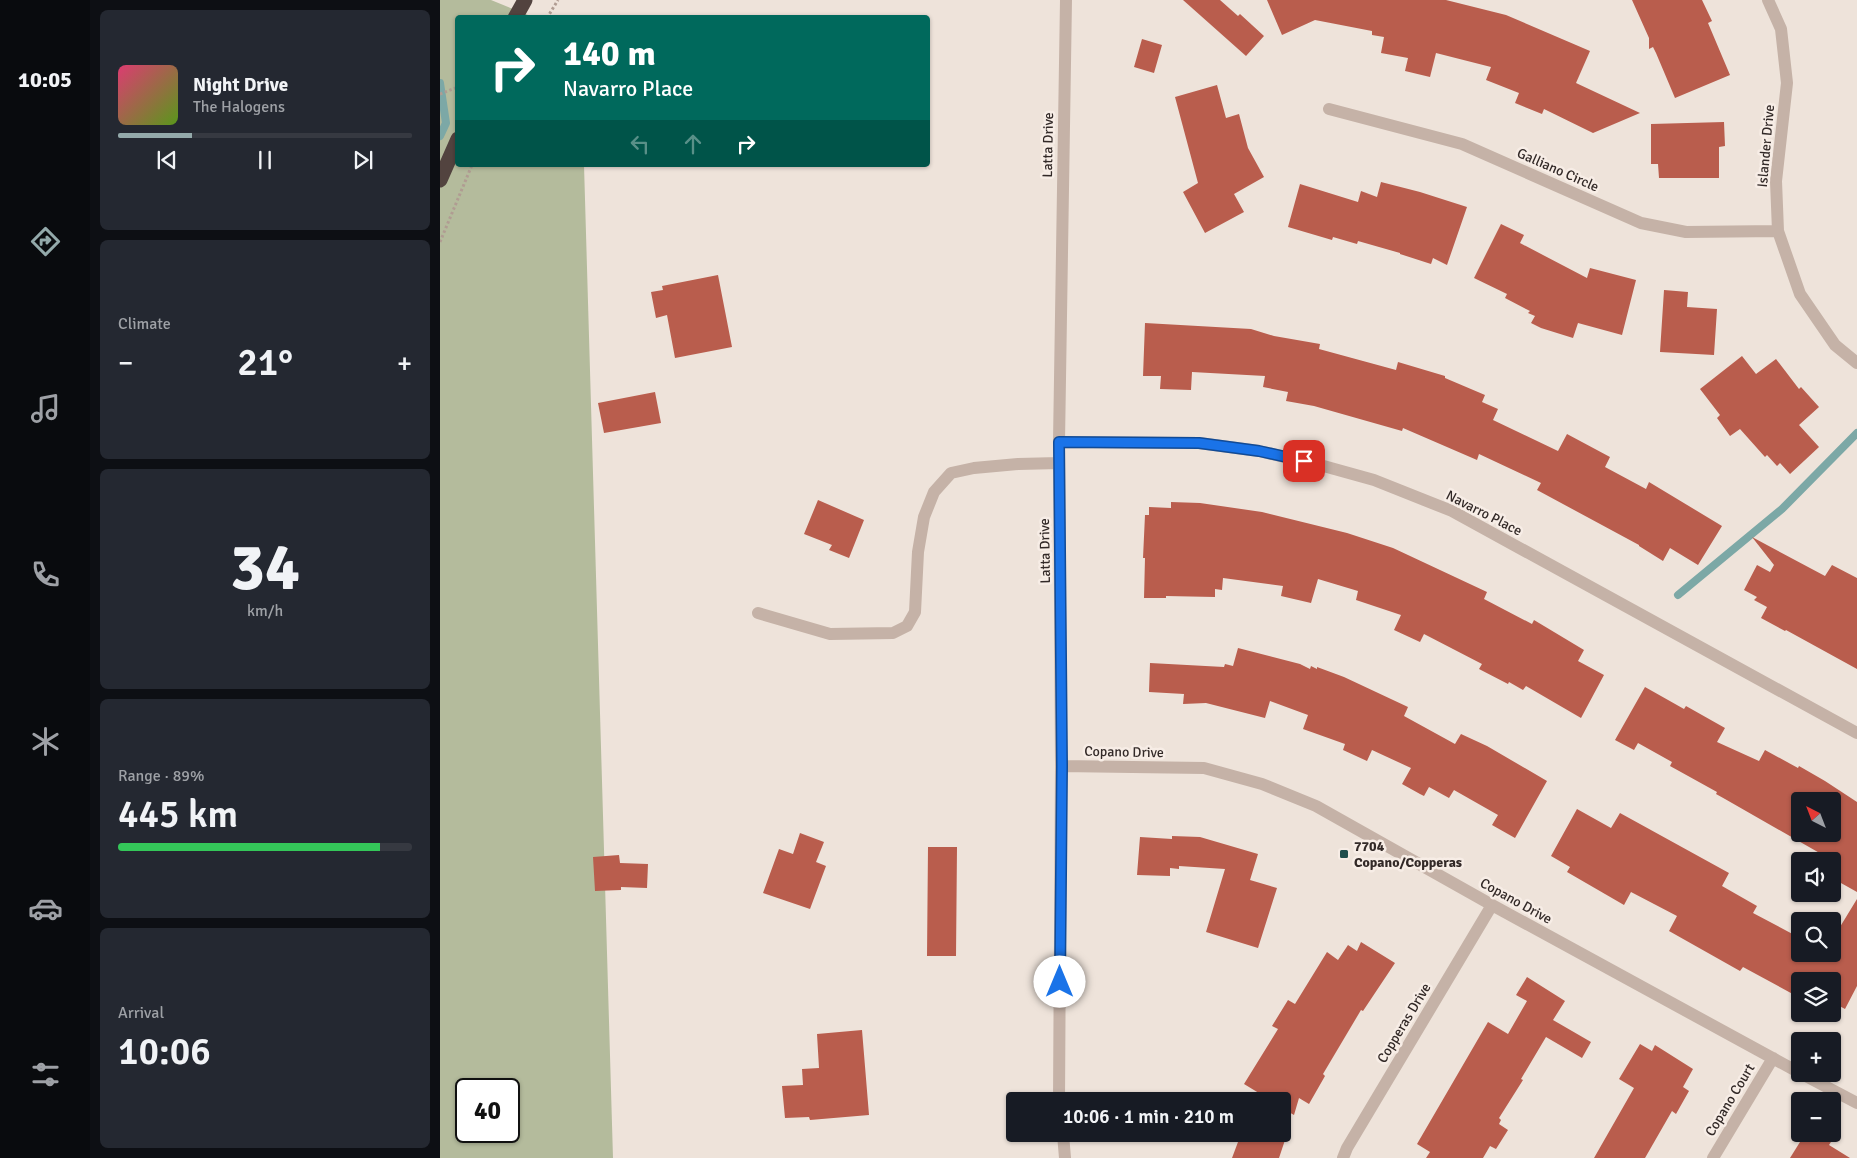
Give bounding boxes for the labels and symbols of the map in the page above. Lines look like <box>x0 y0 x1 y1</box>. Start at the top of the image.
street label: Islander Drive <box>1754 104 1778 188</box>
street label: Latta Drive <box>1039 112 1057 178</box>
street label: Galliano Circle <box>1514 144 1602 196</box>
pin <box>1283 440 1325 482</box>
street label: Navarro Place <box>1443 487 1525 539</box>
street label: Latta Drive <box>1036 518 1054 584</box>
street label: Copano Drive <box>1084 743 1164 761</box>
north arrow <box>1791 792 1841 842</box>
place label: 7704 Copano/Copperas <box>1354 838 1462 871</box>
marker: 7704 Copano/Copperas <box>1338 848 1350 860</box>
street label: Copano Drive <box>1477 874 1555 928</box>
position arrow <box>1033 955 1085 1007</box>
street label: Copperas Drive <box>1373 980 1435 1066</box>
street label: Copano Court <box>1702 1060 1758 1139</box>
speed limit sign: 40 <box>455 1078 520 1143</box>

